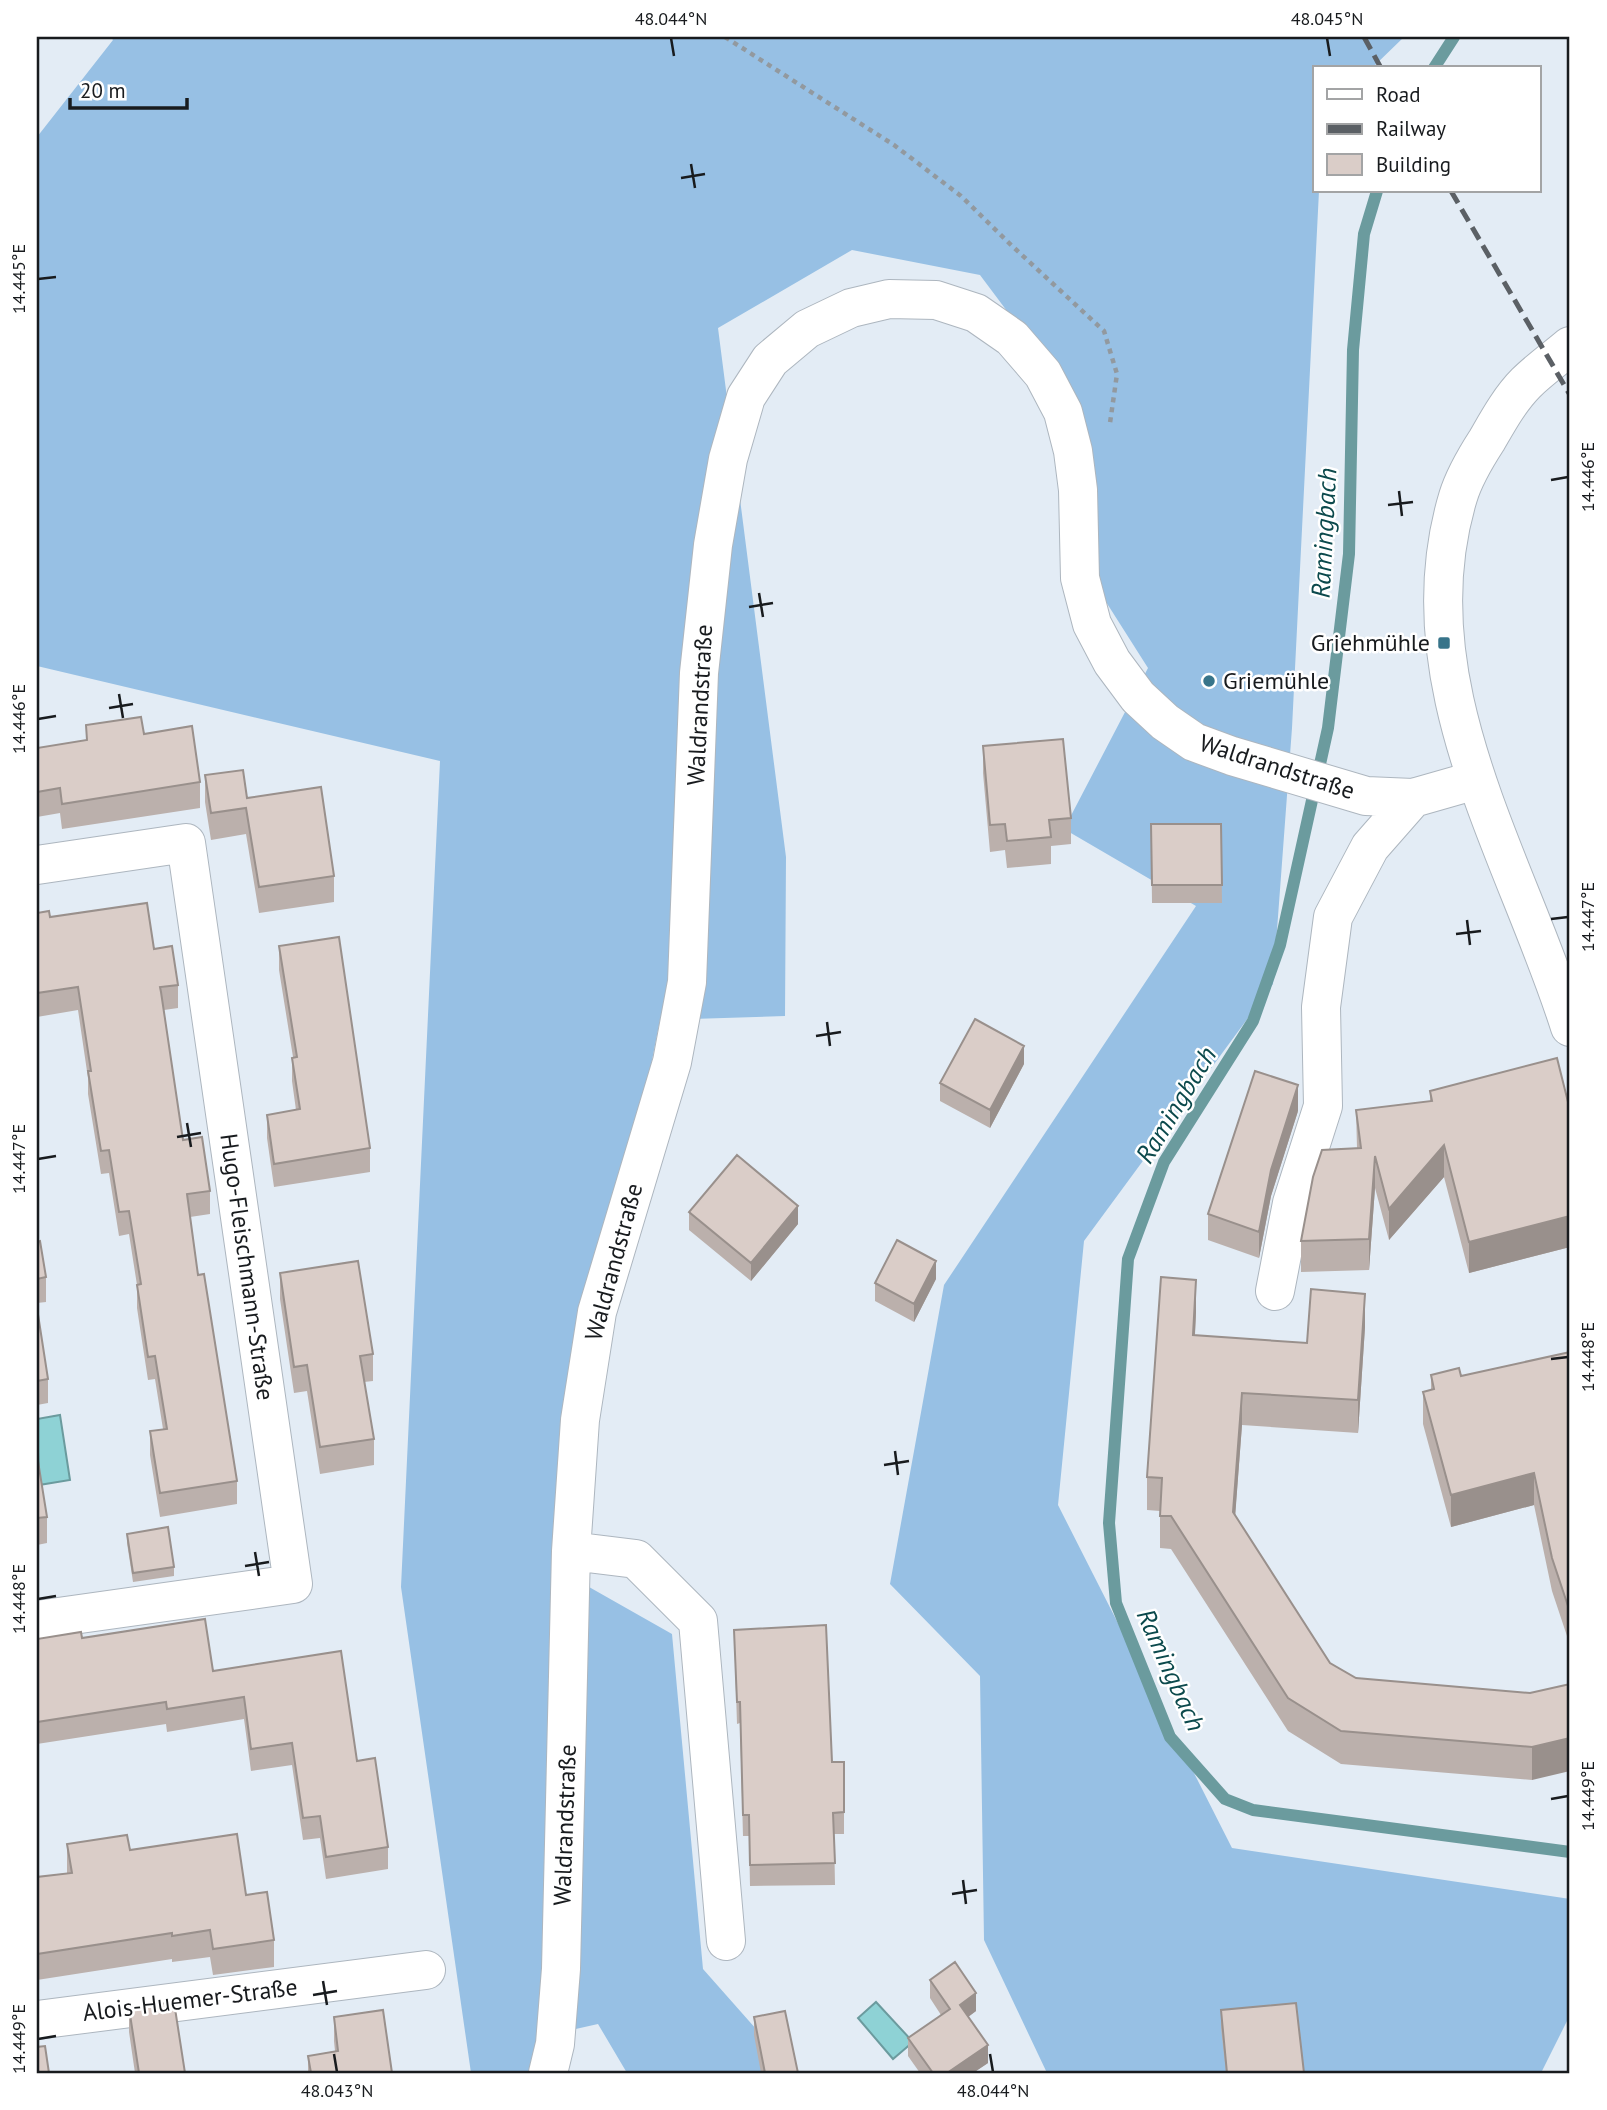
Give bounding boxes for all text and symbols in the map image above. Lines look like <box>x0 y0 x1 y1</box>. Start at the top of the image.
text: 48.044°N <box>635 7 707 30</box>
text: 48.045°N <box>1291 7 1363 30</box>
scale bar <box>70 66 187 110</box>
legend <box>1313 66 1540 192</box>
text: 20 m <box>80 77 126 104</box>
text: Road <box>1376 81 1420 108</box>
text: Railway <box>1376 115 1446 142</box>
text: Building <box>1376 151 1451 178</box>
text: 14.445°E <box>7 244 30 314</box>
text: 14.446°E <box>1576 442 1599 512</box>
water label: Ramingbach <box>1304 467 1343 599</box>
street label: Waldrandstraße <box>680 624 719 786</box>
place label: Griehmühle <box>1311 627 1430 658</box>
marker: Griehmühle <box>1436 635 1452 651</box>
place label: Griemühle <box>1223 665 1329 696</box>
marker: Griemühle <box>1201 673 1217 689</box>
text: 14.446°E <box>7 684 30 754</box>
street label: Waldrandstraße <box>1196 727 1359 806</box>
text: 14.447°E <box>1576 882 1599 952</box>
water label: Ramingbach <box>1128 1040 1223 1169</box>
text: 14.447°E <box>7 1124 30 1194</box>
street label: Hugo-Fleischmann-Straße <box>213 1131 282 1402</box>
street label: Waldrandstraße <box>578 1180 649 1344</box>
text: 14.448°E <box>1576 1322 1599 1392</box>
text: 14.448°E <box>7 1564 30 1634</box>
water label: Ramingbach <box>1130 1603 1213 1736</box>
street label: Waldrandstraße <box>546 1744 583 1906</box>
text: 14.449°E <box>1576 1761 1599 1831</box>
street label: Alois-Huemer-Straße <box>81 1971 299 2028</box>
text: 14.449°E <box>7 2004 30 2074</box>
text: 48.043°N <box>301 2079 373 2102</box>
text: 48.044°N <box>957 2079 1029 2102</box>

